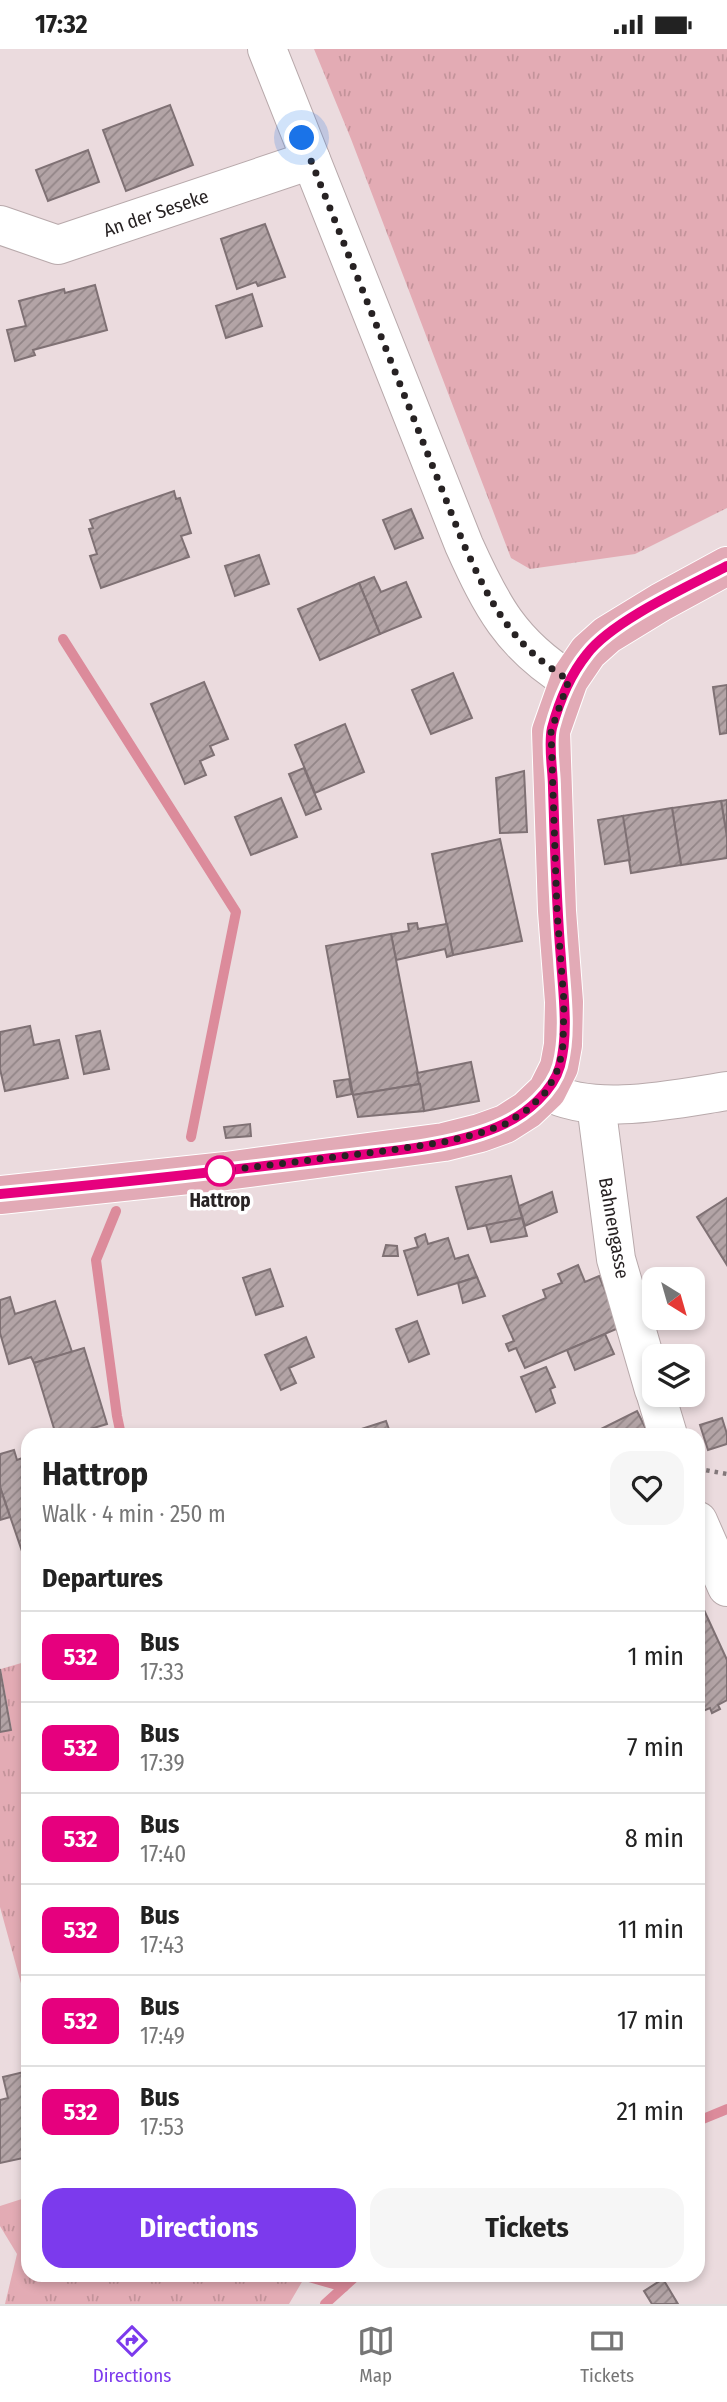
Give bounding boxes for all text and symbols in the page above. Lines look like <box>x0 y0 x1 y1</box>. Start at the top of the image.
text: 17:32 <box>35 9 88 40</box>
your location <box>284 120 319 155</box>
street label: An der Seseke <box>100 184 212 242</box>
marker: Hattrop <box>205 1156 235 1186</box>
street label: Bahnengasse <box>594 1176 634 1280</box>
place label: Hattrop <box>189 1189 251 1212</box>
north arrow <box>642 1267 705 1330</box>
map controls <box>642 1267 705 1407</box>
button: layers <box>642 1344 705 1407</box>
button: heart <box>610 1451 684 1525</box>
text: Hattrop <box>42 1454 148 1494</box>
text: Walk · 4 min · 250 m <box>42 1500 226 1528</box>
text: Departures <box>42 1563 163 1594</box>
text: Bus <box>140 1627 179 1658</box>
text: 1 min <box>628 1641 684 1672</box>
text: 532 <box>64 1643 97 1671</box>
text: 17:33 <box>140 1658 184 1686</box>
text: Bus <box>140 1718 179 1749</box>
text: 7 min <box>627 1732 684 1763</box>
text: 532 <box>64 1734 97 1762</box>
text: 17:39 <box>140 1749 185 1777</box>
text: Bus <box>140 1809 179 1840</box>
text: 8 min <box>625 1823 684 1854</box>
text: 532 <box>64 1825 97 1853</box>
text: 17:40 <box>140 1840 186 1868</box>
text: Bus <box>140 1900 179 1931</box>
text: 11 min <box>618 1914 684 1945</box>
text: 532 <box>64 1916 97 1944</box>
text: 17:43 <box>140 1931 184 1959</box>
text: Bus <box>140 1991 179 2022</box>
text: 17 min <box>617 2005 684 2036</box>
text: 532 <box>64 2007 97 2035</box>
text: 17:49 <box>140 2022 185 2050</box>
text: Bus <box>140 2082 179 2113</box>
text: 21 min <box>617 2096 684 2127</box>
text: 532 <box>64 2098 97 2126</box>
text: 17:53 <box>140 2113 184 2141</box>
button: Directions <box>42 2188 356 2268</box>
button: Tickets <box>370 2188 684 2268</box>
tab: Directions <box>93 2322 171 2387</box>
tab: Map <box>357 2322 395 2387</box>
tab: Tickets <box>580 2322 634 2387</box>

